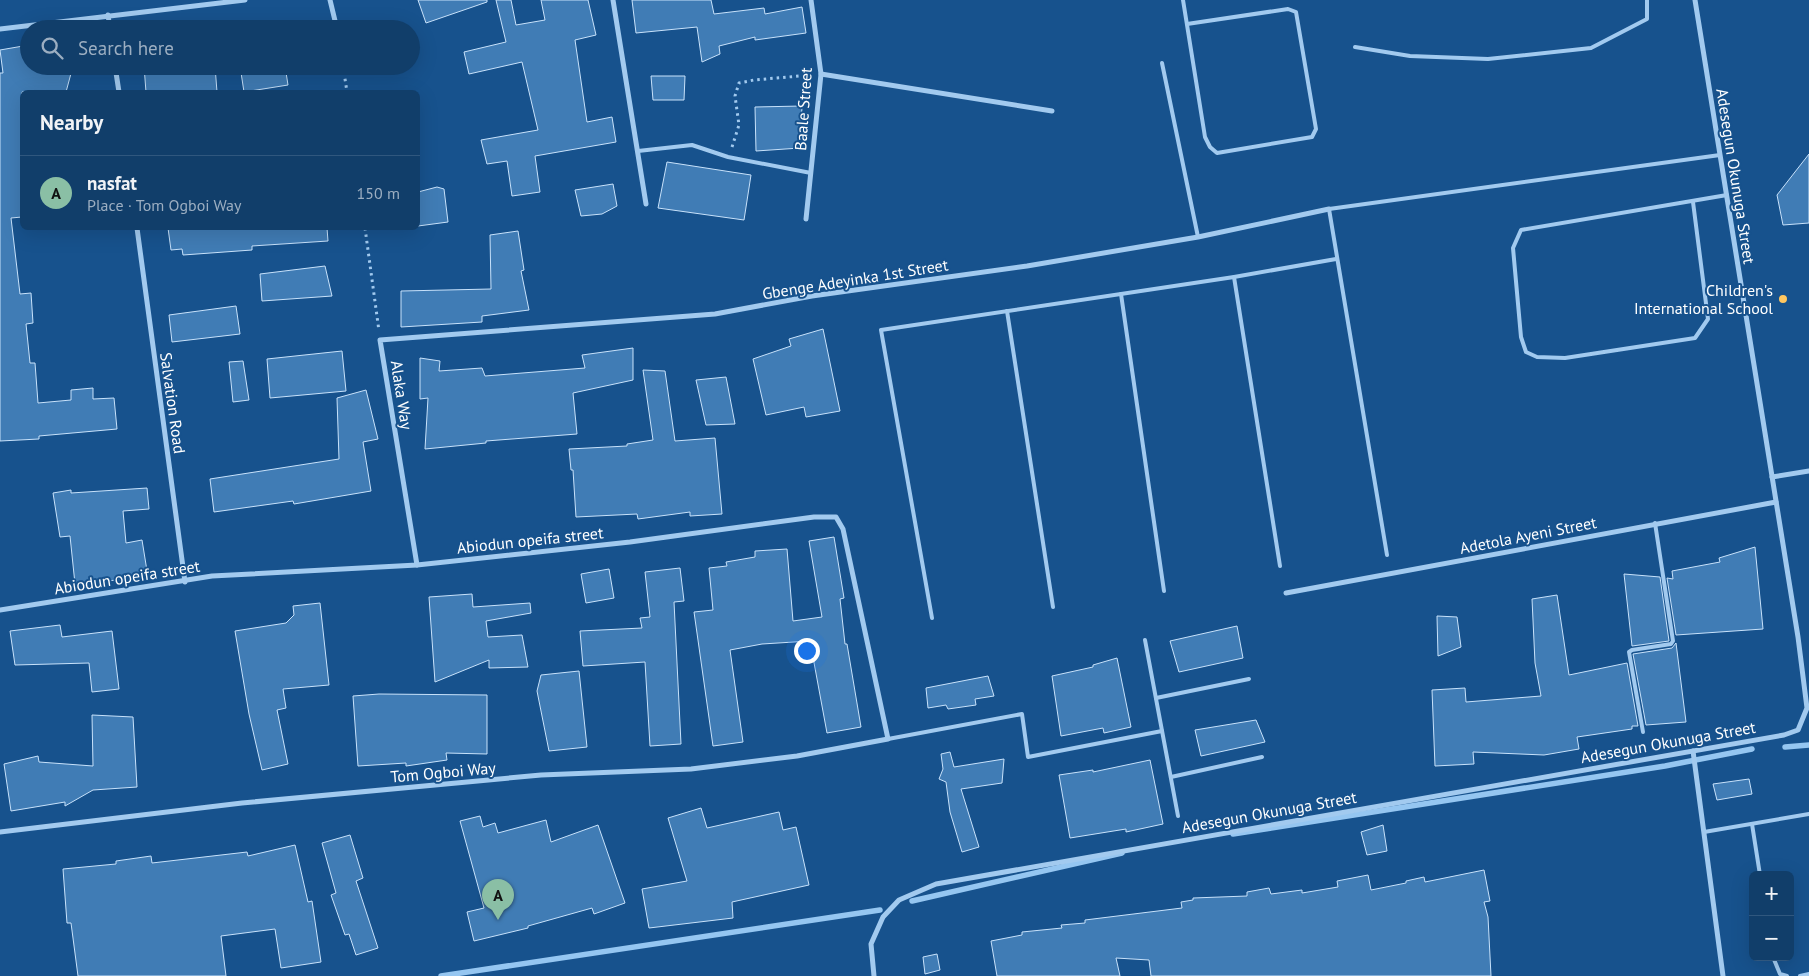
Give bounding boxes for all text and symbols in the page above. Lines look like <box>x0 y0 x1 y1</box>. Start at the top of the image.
search box <box>20 20 420 75</box>
icon: search <box>38 34 66 62</box>
text: Search here <box>78 36 174 60</box>
street label: Baale Street <box>790 66 816 151</box>
street label: Adesegun Okunuga Street <box>1712 87 1760 266</box>
text: Nearby <box>40 109 103 136</box>
text: nasfat <box>87 171 137 195</box>
text: A <box>51 183 61 203</box>
text: 150 m <box>357 183 400 203</box>
text: Place · Tom Ogboi Way <box>87 195 242 215</box>
street label: Gbenge Adeyinka 1st Street <box>761 254 950 304</box>
place label: Children's International School <box>1634 280 1773 318</box>
marker: Children's International School <box>1777 293 1789 305</box>
street label: Salvation Road <box>156 351 190 455</box>
street label: Alaka Way <box>387 359 417 431</box>
street label: Adetola Ayeni Street <box>1458 512 1599 558</box>
street label: Abiodun opeifa street <box>456 522 605 558</box>
street label: Abiodun opeifa street <box>53 556 202 598</box>
your location <box>794 638 820 664</box>
street label: Adesegun Okunuga Street <box>1579 717 1758 767</box>
street label: Tom Ogboi Way <box>389 757 497 787</box>
street label: Adesegun Okunuga Street <box>1180 787 1359 837</box>
map controls <box>1749 871 1794 961</box>
button: + <box>1749 871 1794 916</box>
pin: A <box>482 879 514 920</box>
button: − <box>1749 916 1794 961</box>

